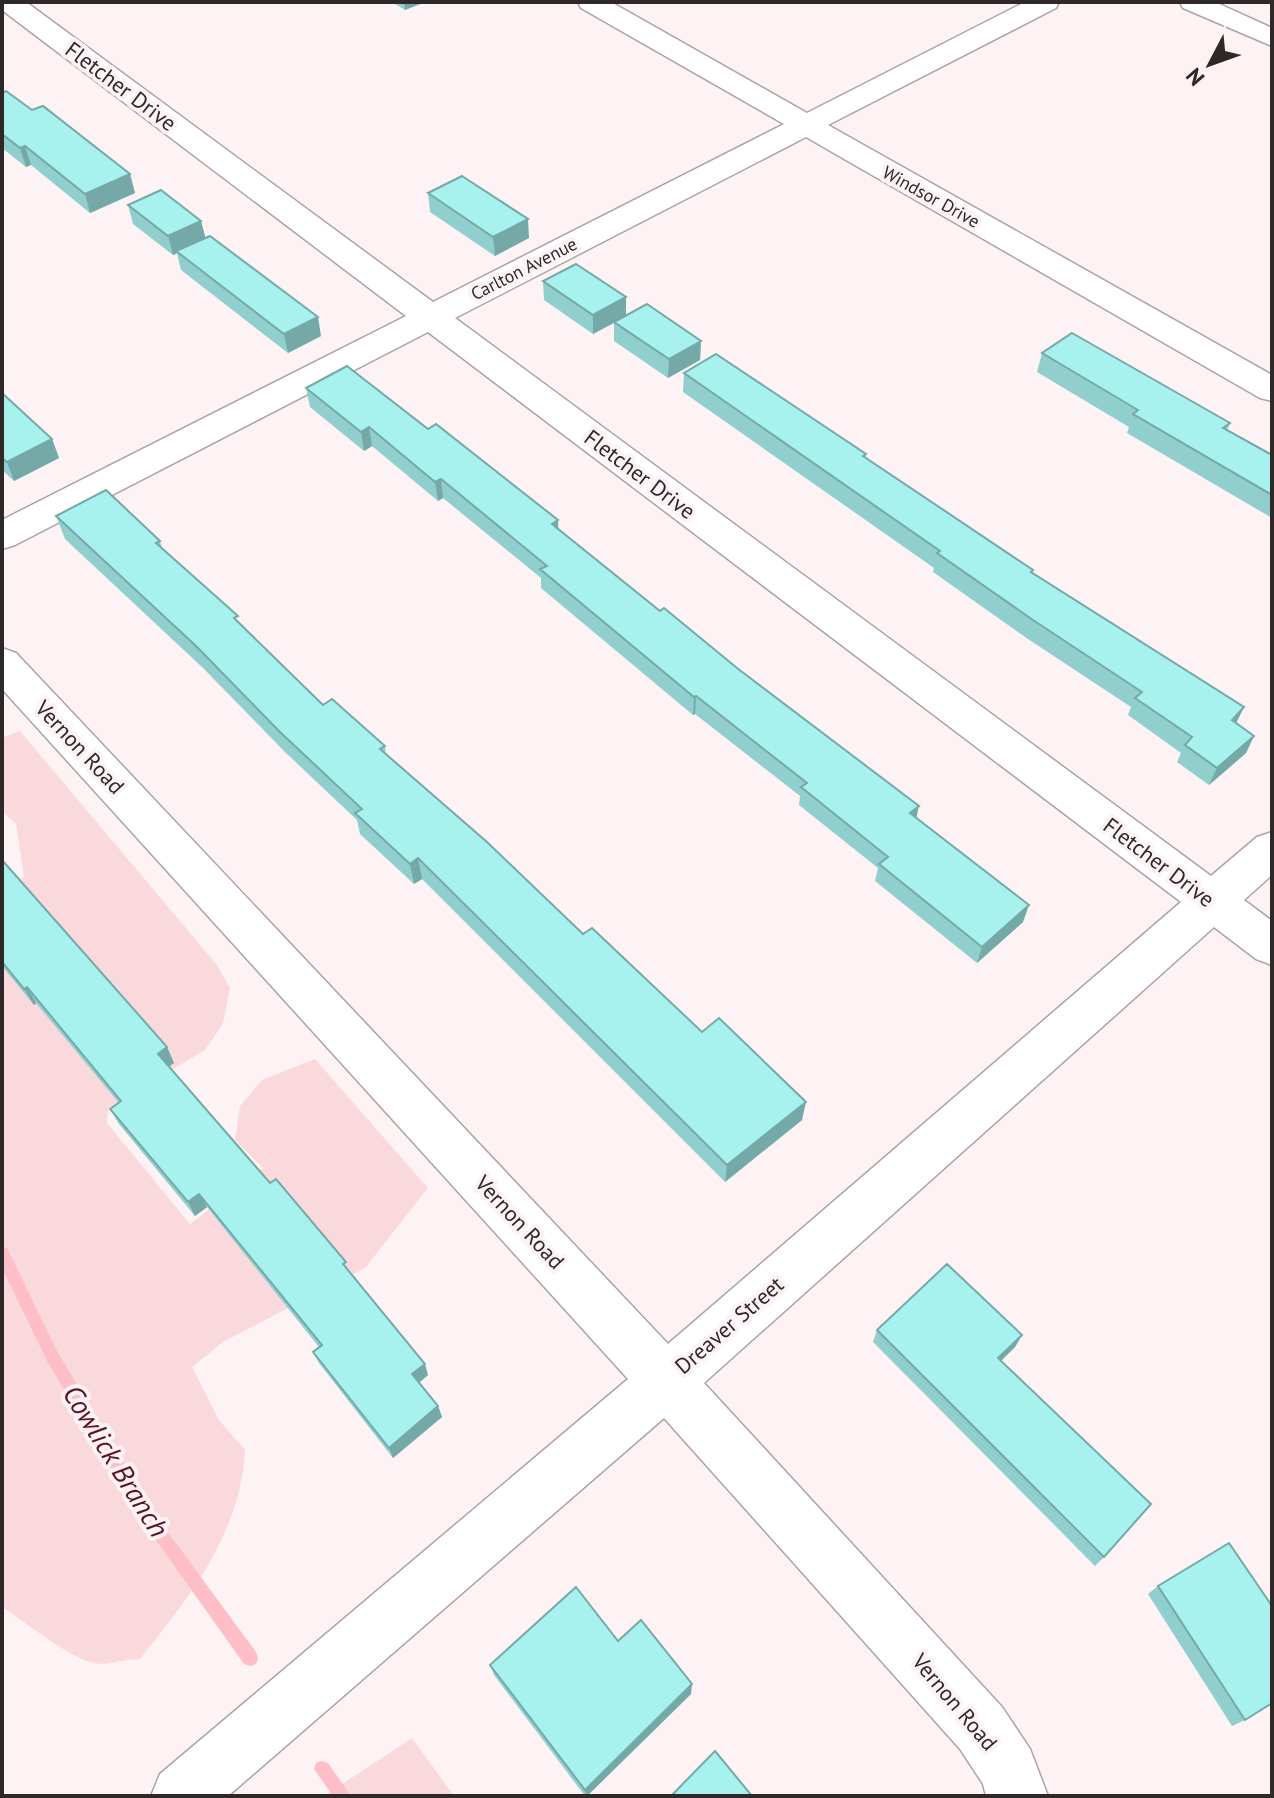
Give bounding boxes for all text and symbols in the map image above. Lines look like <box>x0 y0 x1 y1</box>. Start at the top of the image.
north arrow <box>1170 24 1250 104</box>
street label: Fletcher Drive <box>60 35 182 137</box>
text: N <box>1180 62 1210 92</box>
street label: Windsor Drive <box>879 160 984 233</box>
street label: Carlton Avenue <box>467 232 581 305</box>
street label: Fletcher Drive <box>579 423 701 525</box>
street label: Vernon Road <box>29 694 131 800</box>
street label: Fletcher Drive <box>1098 811 1220 913</box>
street label: Vernon Road <box>469 1169 571 1275</box>
street label: Dreaver Street <box>669 1270 790 1380</box>
water label: Cowlick Branch <box>55 1378 178 1544</box>
street label: Vernon Road <box>906 1647 1004 1756</box>

